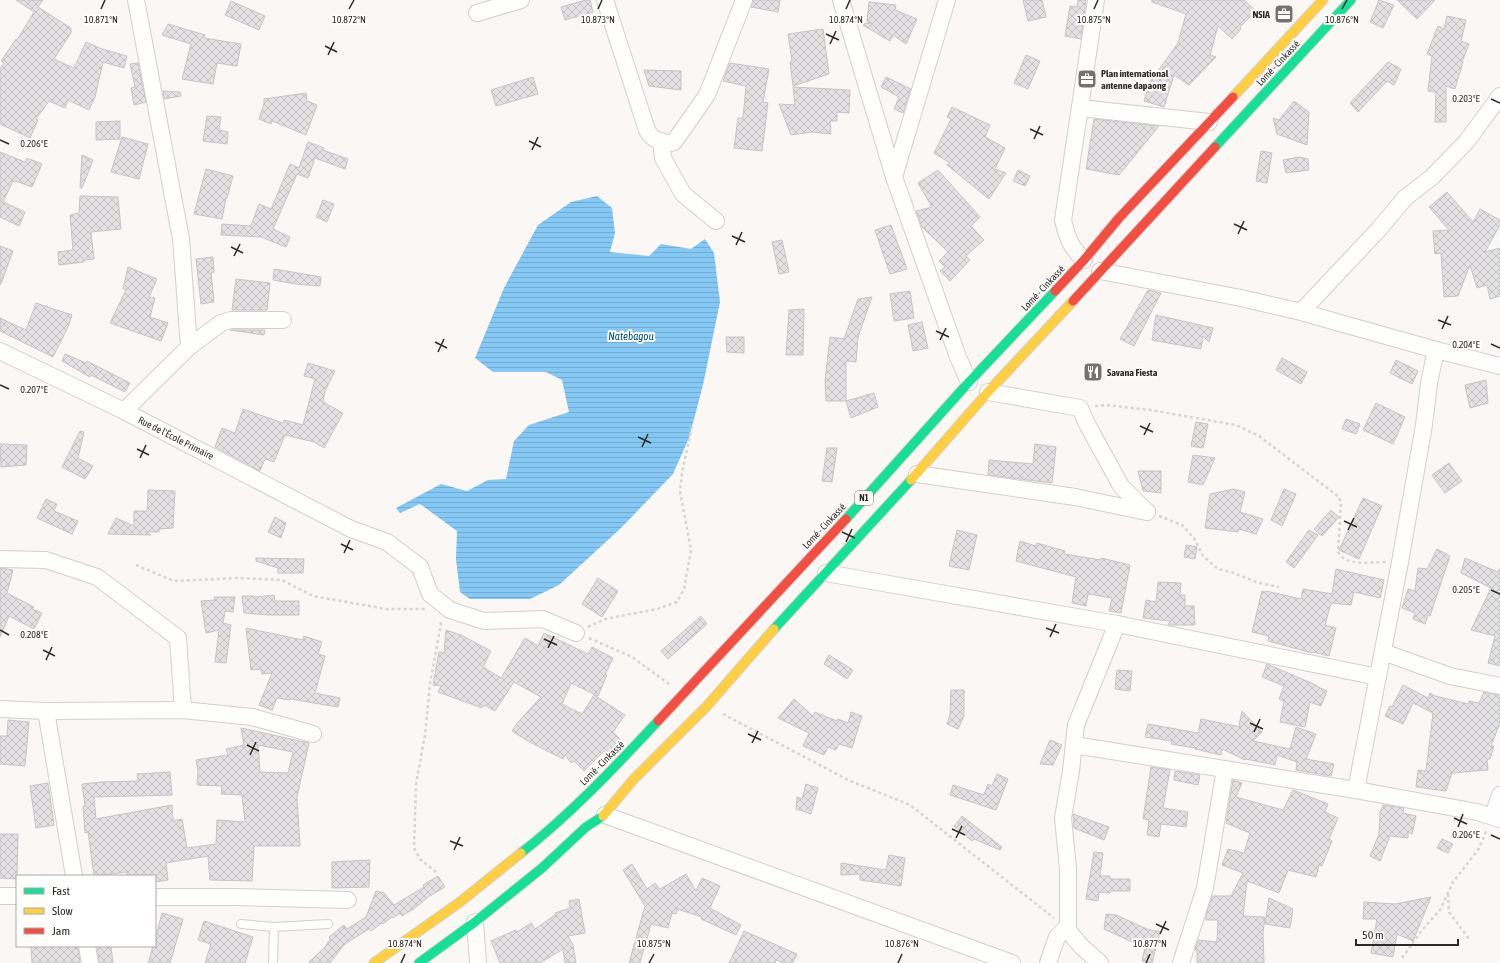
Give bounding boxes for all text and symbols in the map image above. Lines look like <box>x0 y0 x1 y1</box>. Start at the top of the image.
office icon: NSIA <box>1273 3 1295 25</box>
place label: NSIA <box>1252 9 1270 20</box>
text: 10.871°N <box>84 14 118 25</box>
text: 10.872°N <box>332 14 366 25</box>
text: 10.873°N <box>581 14 615 25</box>
text: 10.874°N <box>829 14 863 25</box>
text: 10.875°N <box>1077 14 1111 25</box>
text: 10.876°N <box>1325 14 1359 25</box>
street label: Lomé - Cinkassé <box>1254 38 1302 88</box>
office icon: Plan international antenne dapaong <box>1076 68 1098 90</box>
place label: Plan international antenne dapaong <box>1101 68 1169 91</box>
text: 0.203°E <box>1452 93 1481 104</box>
text: 0.206°E <box>20 138 49 149</box>
street label: Lomé - Cinkassé <box>1019 263 1067 313</box>
water label: Natebagou <box>608 330 654 342</box>
text: 0.204°E <box>1452 339 1481 350</box>
restaurant icon: Savana Fiesta <box>1082 361 1104 383</box>
place label: Savana Fiesta <box>1107 367 1158 378</box>
text: 0.207°E <box>20 384 49 395</box>
street label: Rue de l'École Primaire <box>136 414 216 462</box>
road number: N1 <box>855 491 873 505</box>
street label: Lomé - Cinkassé <box>800 501 848 551</box>
text: 0.205°E <box>1452 584 1481 595</box>
text: 0.208°E <box>20 629 49 640</box>
street label: Lomé - Cinkassé <box>578 738 627 787</box>
text: 0.206°E <box>1452 829 1481 840</box>
legend <box>16 875 156 947</box>
text: Fast <box>52 884 70 898</box>
text: Slow <box>52 904 73 918</box>
scale bar <box>1356 921 1458 947</box>
text: Jam <box>52 924 70 938</box>
text: 50 m <box>1362 928 1384 942</box>
text: 10.874°N <box>388 938 422 949</box>
text: 10.875°N <box>637 938 671 949</box>
text: 10.876°N <box>885 938 919 949</box>
text: 10.877°N <box>1133 938 1167 949</box>

